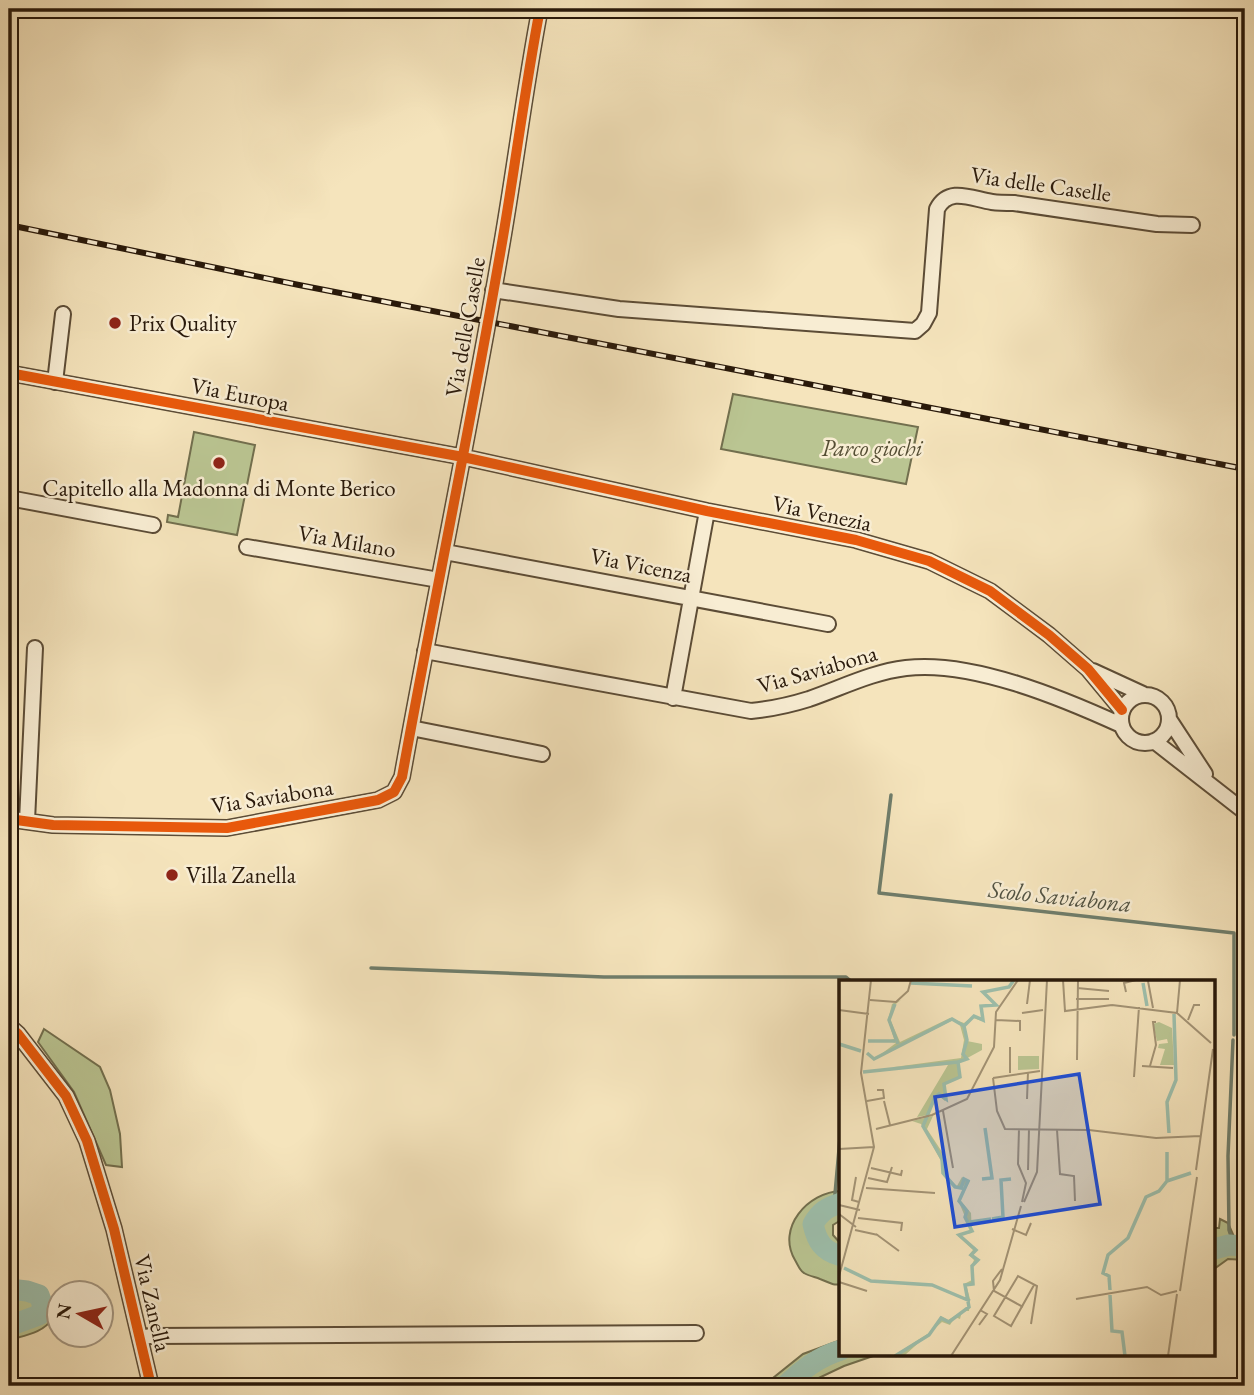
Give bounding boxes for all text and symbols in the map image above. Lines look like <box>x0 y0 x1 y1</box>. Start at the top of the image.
street label: Via delle Caselle <box>969 159 1113 209</box>
street label: Via delle Caselle <box>438 255 492 399</box>
place label: Prix Quality <box>129 308 238 338</box>
marker: Prix Quality <box>107 315 123 331</box>
street label: Via Europa <box>188 370 292 418</box>
park label: Parco giochi <box>821 433 924 463</box>
marker: Capitello alla Madonna di Monte Berico <box>211 455 227 471</box>
place label: Capitello alla Madonna di Monte Berico <box>42 473 396 503</box>
street label: Via Venezia <box>769 488 875 538</box>
street label: Via Milano <box>296 518 398 564</box>
street label: Via Vicenza <box>588 540 695 590</box>
street label: Via Saviabona <box>754 637 881 700</box>
street label: Via Saviabona <box>209 771 336 820</box>
place label: Villa Zanella <box>186 860 297 890</box>
marker: Villa Zanella <box>164 867 180 883</box>
water label: Scolo Saviabona <box>986 873 1133 919</box>
inset map <box>839 980 1216 1356</box>
street label: Via Zanella <box>127 1251 179 1355</box>
north arrow <box>46 1280 116 1350</box>
text: N <box>50 1301 77 1321</box>

